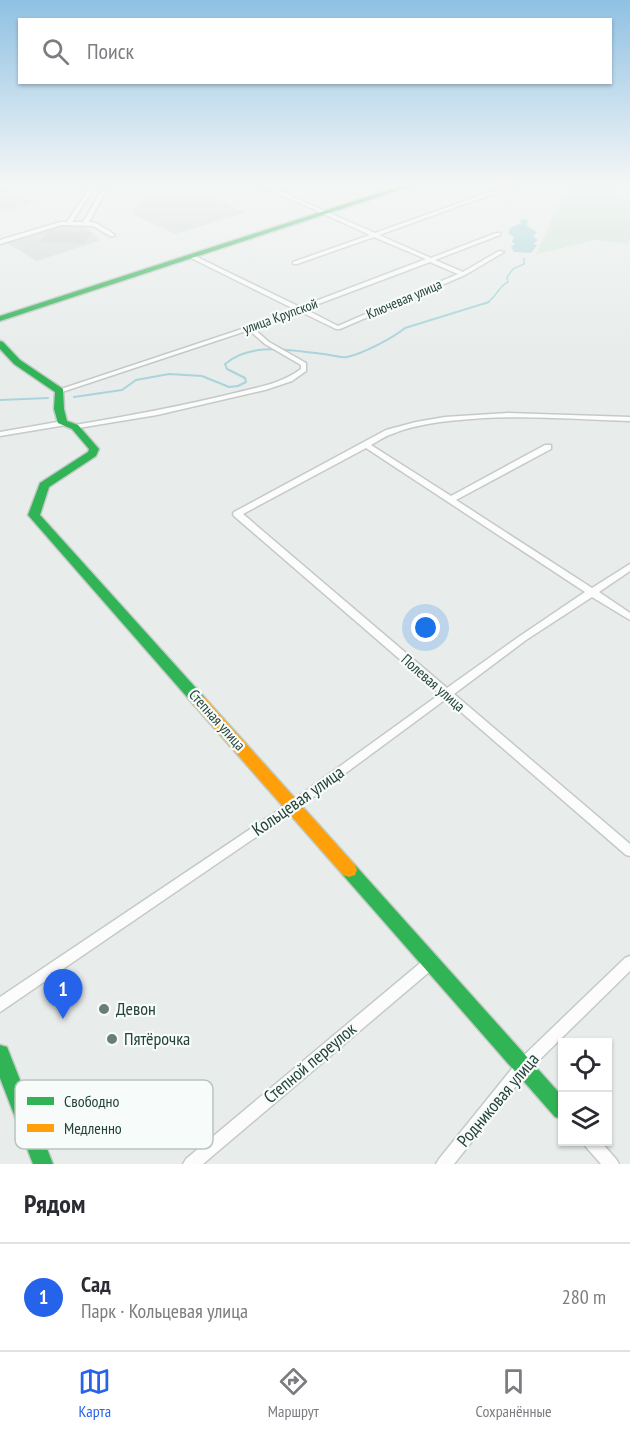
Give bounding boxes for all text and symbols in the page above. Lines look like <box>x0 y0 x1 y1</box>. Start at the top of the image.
search box <box>18 18 612 84</box>
icon: search <box>39 35 72 68</box>
text: Поиск <box>87 37 134 65</box>
street label: Ключевая улица <box>364 275 444 323</box>
street label: улица Крупской <box>240 294 320 338</box>
your location <box>411 613 440 642</box>
street label: Полевая улица <box>398 650 469 716</box>
street label: Степная улица <box>185 685 250 754</box>
street label: Кольцевая улица <box>247 760 348 841</box>
pin: 1 <box>44 970 82 1019</box>
place label: Девон <box>116 997 156 1020</box>
marker: Девон <box>97 1002 111 1016</box>
street label: Степной переулок <box>259 1017 361 1108</box>
place label: Пятёрочка <box>124 1027 190 1050</box>
marker: Пятёрочка <box>105 1032 119 1046</box>
map controls <box>558 1038 612 1146</box>
button: locate <box>558 1038 612 1092</box>
street label: Родниковая улица <box>452 1048 544 1151</box>
legend <box>15 1080 213 1149</box>
text: Свободно <box>64 1091 119 1111</box>
button: layers <box>558 1092 612 1146</box>
text: Медленно <box>64 1118 122 1138</box>
text: Рядом <box>24 1187 85 1220</box>
text: Сад <box>81 1270 111 1298</box>
text: 1 <box>39 1284 48 1310</box>
text: 280 m <box>562 1284 606 1310</box>
text: Парк · Кольцевая улица <box>81 1298 248 1324</box>
tab: Карта <box>78 1365 111 1421</box>
tab: Маршрут <box>268 1365 319 1421</box>
tab: Сохранённые <box>476 1365 552 1421</box>

